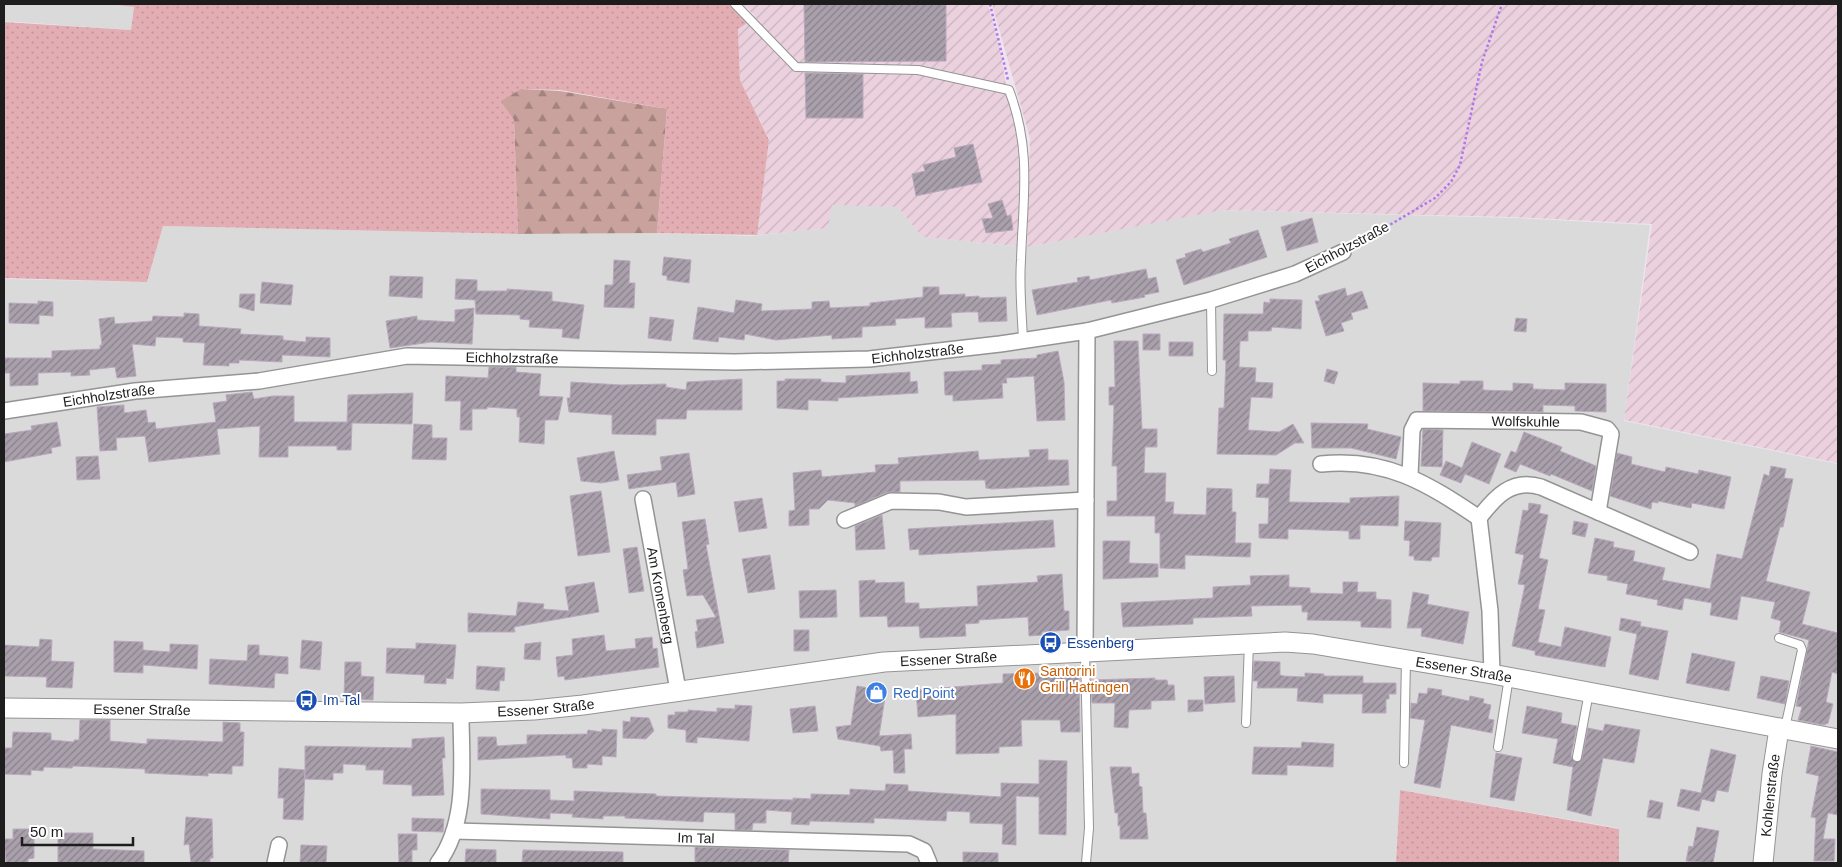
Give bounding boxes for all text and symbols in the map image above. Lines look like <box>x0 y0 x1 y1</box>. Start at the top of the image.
street label: Eichholzstraße <box>1302 218 1392 276</box>
street label: Eichholzstraße <box>871 340 965 367</box>
street label: Eichholzstraße <box>465 349 559 367</box>
street label: Eichholzstraße <box>62 381 156 410</box>
street label: Wolfskuhle <box>1492 413 1560 430</box>
street label: Am Kronenberg <box>644 546 677 645</box>
bus stop icon: Essenberg <box>1039 631 1063 655</box>
place label: Essenberg <box>1067 635 1134 651</box>
street label: Essener Straße <box>900 648 998 669</box>
street label: Essener Straße <box>1415 653 1514 686</box>
place label: Santorini Grill Hattingen <box>1040 663 1129 695</box>
restaurant icon: Santorini Grill Hattingen <box>1012 667 1036 691</box>
shop icon: Red Point <box>865 681 889 705</box>
place label: Red Point <box>893 685 955 701</box>
bus stop icon: Im Tal <box>295 688 319 712</box>
place label: Im Tal <box>323 692 360 708</box>
street label: Essener Straße <box>497 695 596 720</box>
street label: Essener Straße <box>93 701 191 718</box>
street label: Kohlenstraße <box>1758 753 1783 838</box>
scale bar <box>22 814 134 846</box>
text: 50 m <box>30 823 63 840</box>
street label: Im Tal <box>677 829 715 846</box>

